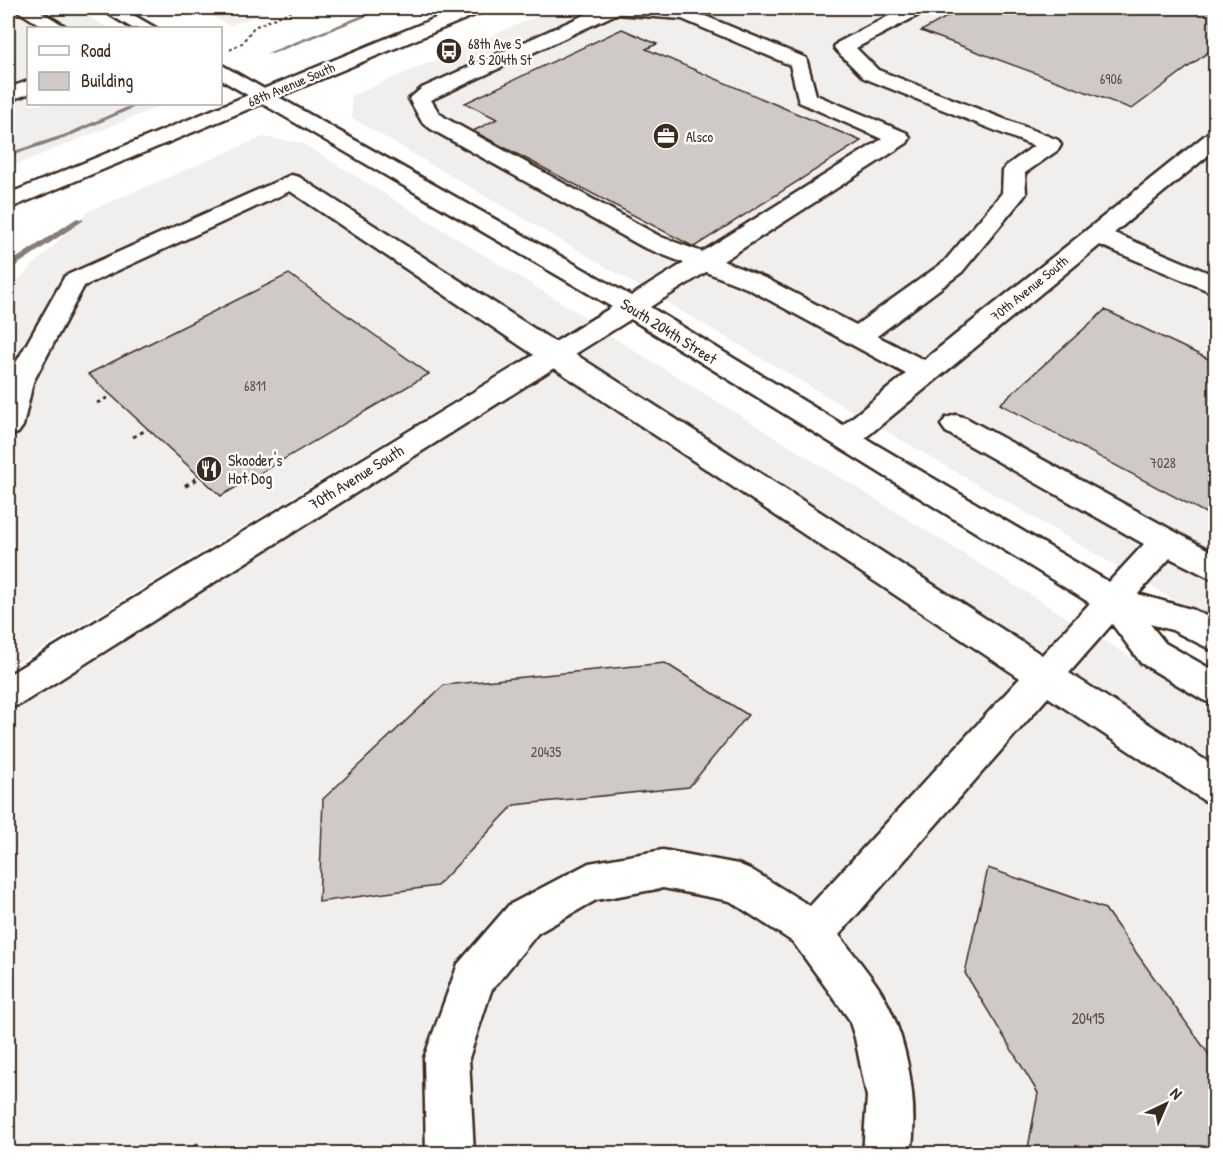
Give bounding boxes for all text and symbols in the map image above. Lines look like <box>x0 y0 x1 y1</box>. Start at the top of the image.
legend <box>27 27 222 105</box>
place label: 68th Ave S & S 204th St <box>468 34 532 69</box>
bus stop icon: 68th Ave S & S 204th St <box>434 36 464 66</box>
text: Road <box>81 38 111 63</box>
street label: 68th Avenue South <box>245 57 337 111</box>
text: Building <box>81 68 133 93</box>
house number: 6906 <box>1100 69 1123 88</box>
office icon: Alsco <box>651 121 681 151</box>
place label: Alsco <box>686 127 713 146</box>
street label: 70th Avenue South <box>986 251 1072 325</box>
street label: South 204th Street <box>617 293 722 370</box>
house number: 6811 <box>244 376 266 395</box>
street label: 70th Avenue South <box>305 439 408 515</box>
place label: Skooder's Hot Dog <box>228 449 282 489</box>
house number: 7028 <box>1150 453 1176 472</box>
restaurant icon: Skooder's Hot Dog <box>194 454 224 484</box>
house number: 20435 <box>531 742 561 761</box>
house number: 20415 <box>1071 1007 1105 1029</box>
north arrow <box>1136 1074 1196 1134</box>
text: N <box>1166 1082 1187 1104</box>

